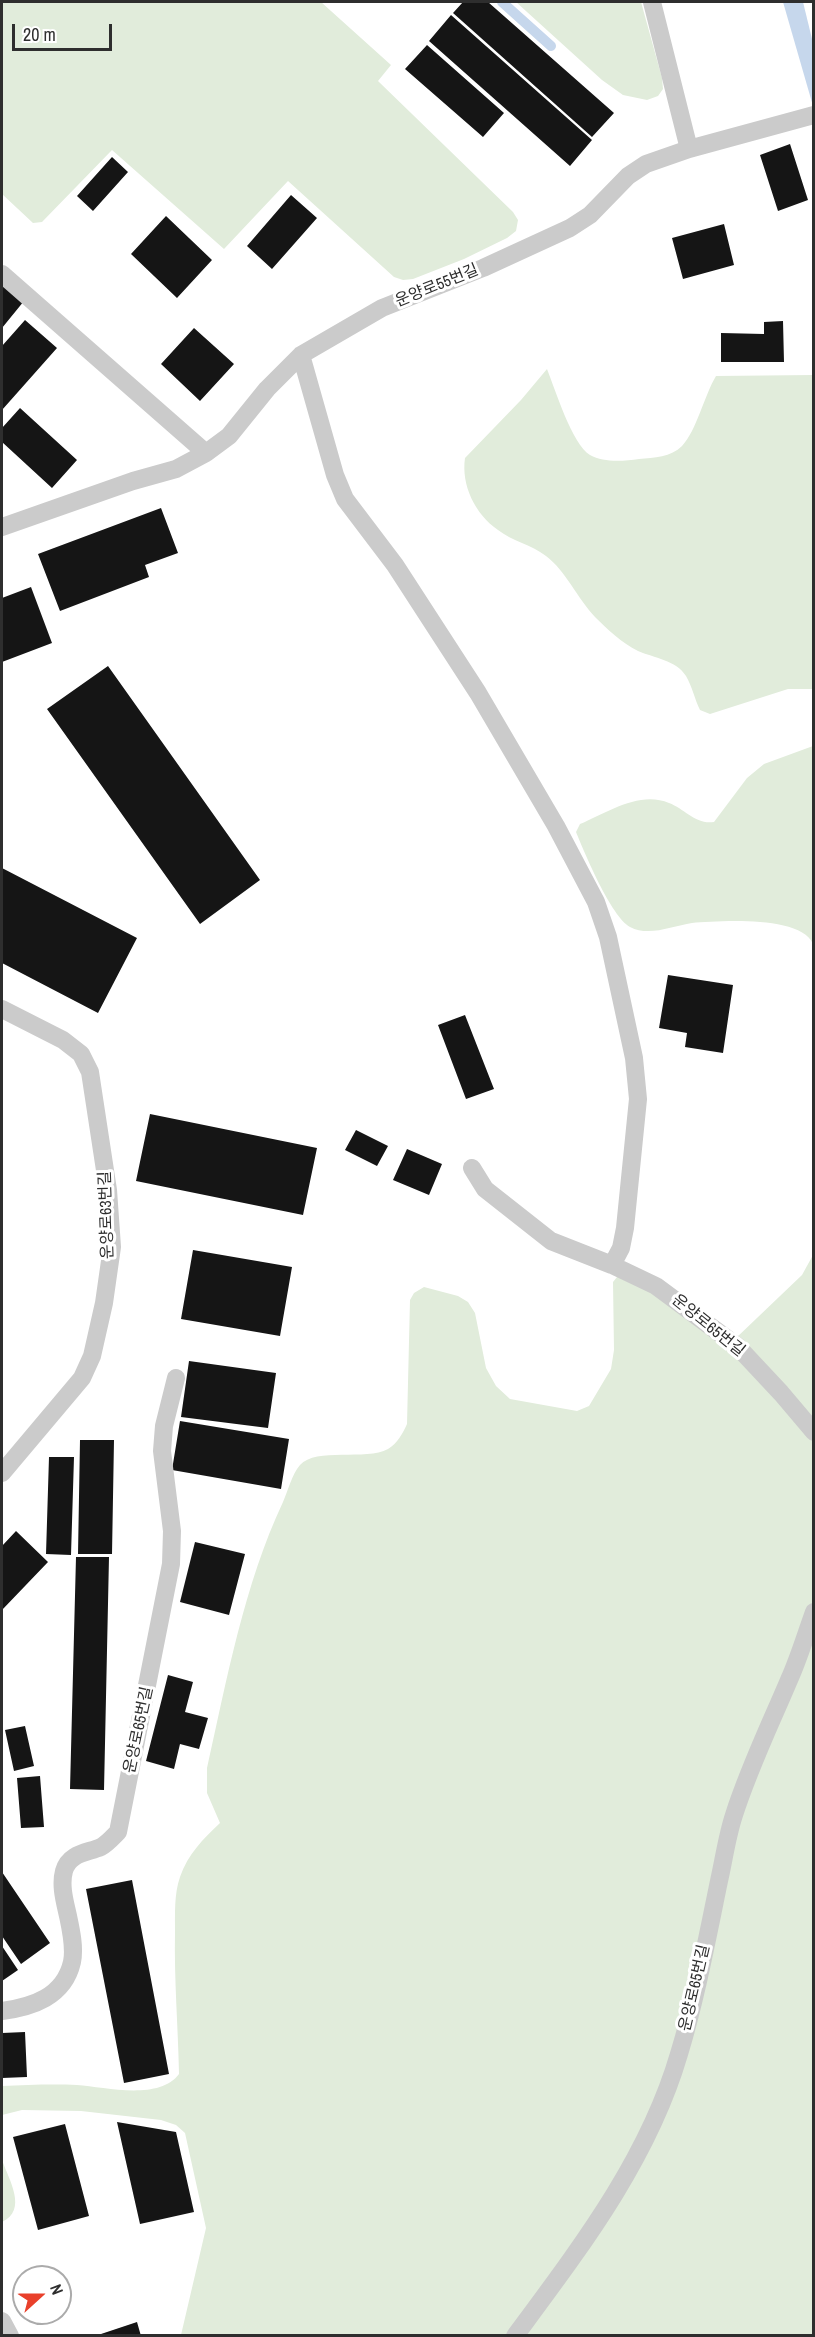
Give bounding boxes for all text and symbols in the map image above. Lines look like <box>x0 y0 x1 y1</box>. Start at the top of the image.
scale bar <box>15 12 116 50</box>
text: 20 m <box>23 22 56 47</box>
street label: 운양로55번길 <box>393 261 481 311</box>
street label: 운양로63번길 <box>96 1171 118 1259</box>
street label: 운양로65번길 <box>668 1291 748 1361</box>
street label: 운양로65번길 <box>120 1685 158 1775</box>
street label: 운양로65번길 <box>676 1943 714 2033</box>
north arrow <box>12 2265 72 2325</box>
text: N <box>45 2281 69 2298</box>

